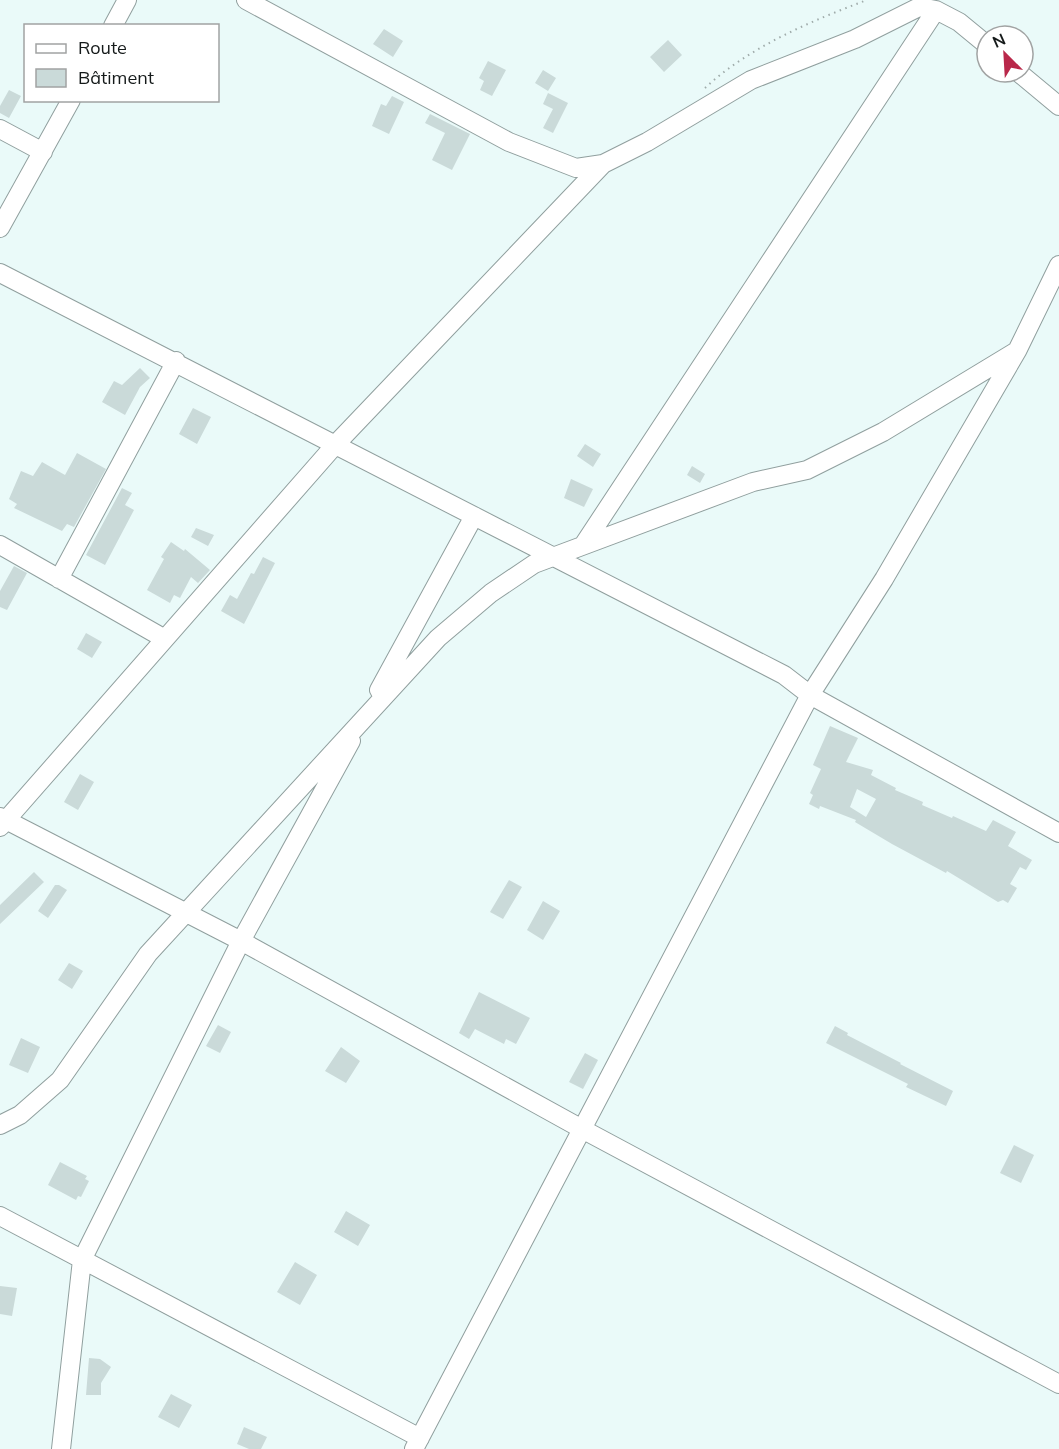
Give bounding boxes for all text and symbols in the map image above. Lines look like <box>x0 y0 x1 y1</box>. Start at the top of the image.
legend <box>24 24 219 102</box>
north arrow <box>975 24 1035 84</box>
text: N <box>989 29 1008 52</box>
text: Route <box>78 36 127 59</box>
text: Bâtiment <box>78 66 154 89</box>

